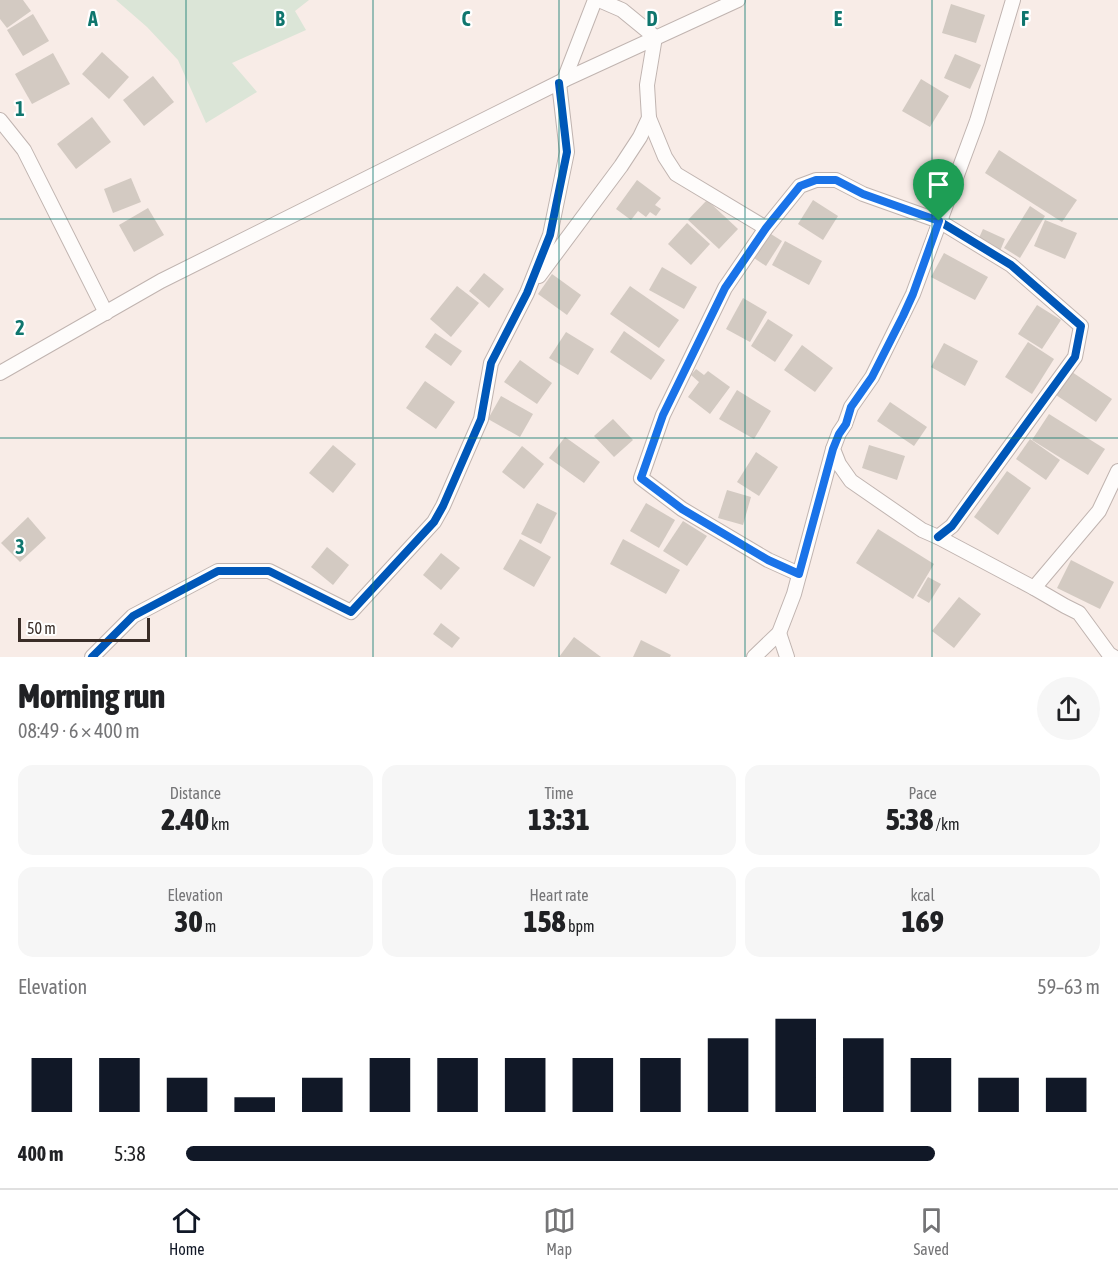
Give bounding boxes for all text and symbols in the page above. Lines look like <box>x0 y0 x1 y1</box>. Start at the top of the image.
text: A <box>87 7 98 30</box>
text: B <box>275 7 285 30</box>
text: C <box>462 7 471 30</box>
text: D <box>646 7 658 30</box>
text: E <box>834 7 843 30</box>
text: F <box>1021 7 1029 30</box>
text: 1 <box>15 97 25 120</box>
pin <box>913 159 964 221</box>
icon: arrive <box>922 168 955 201</box>
text: 2 <box>15 316 25 339</box>
text: 3 <box>15 535 25 558</box>
scale bar <box>18 615 150 642</box>
text: 50 m <box>27 619 56 637</box>
text: Morning run <box>18 677 165 715</box>
button: share <box>1037 677 1100 740</box>
text: 08:49 · 6 × 400 m <box>18 719 140 742</box>
text: Distance <box>170 784 221 802</box>
text: Time <box>544 784 574 802</box>
text: Pace <box>909 784 937 802</box>
text: 2.40 <box>161 802 209 836</box>
text: 13:31 <box>528 802 590 836</box>
text: 5:38 <box>886 802 933 836</box>
text: km <box>209 815 230 833</box>
text: /km <box>933 815 960 833</box>
text: Elevation <box>168 886 223 904</box>
text: Heart rate <box>530 886 588 904</box>
text: kcal <box>910 886 935 904</box>
text: 30 <box>174 904 203 938</box>
text: 158 <box>523 904 566 938</box>
text: 169 <box>902 904 944 938</box>
text: m <box>203 917 216 935</box>
text: bpm <box>566 917 595 935</box>
text: Elevation <box>18 975 87 998</box>
text: 59–63 m <box>1037 975 1100 998</box>
text: 400 m <box>18 1142 63 1165</box>
text: 5:38 <box>114 1142 146 1165</box>
tab: Home <box>169 1204 205 1258</box>
tab: Map <box>543 1204 576 1258</box>
tab: Saved <box>914 1204 949 1258</box>

